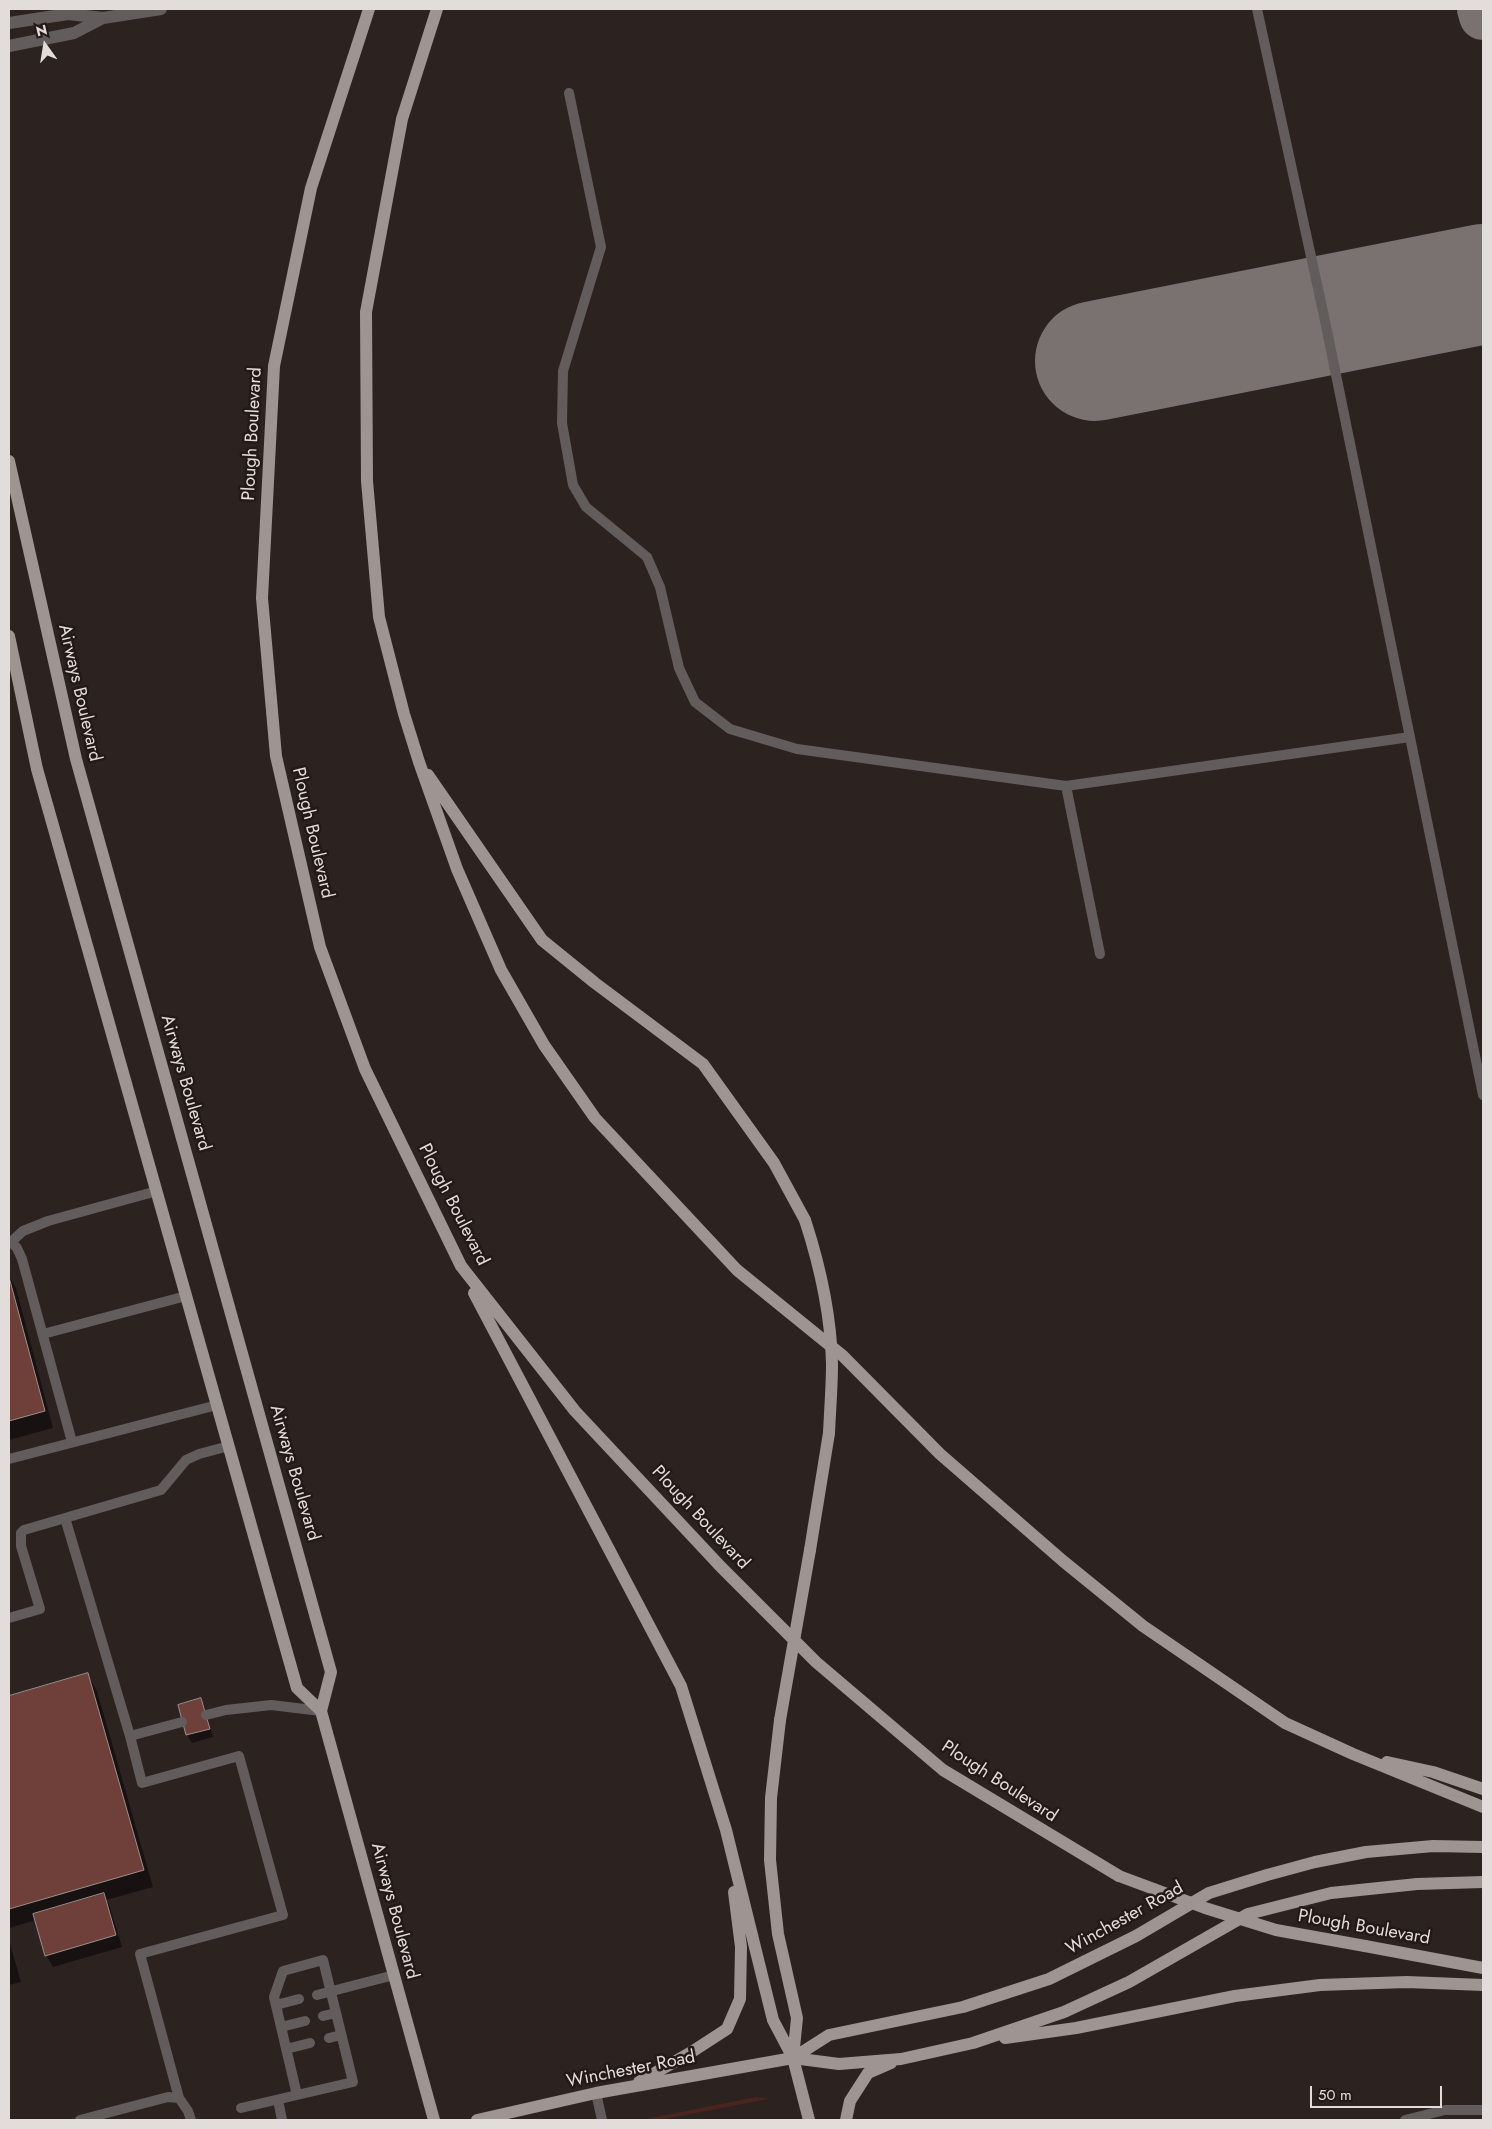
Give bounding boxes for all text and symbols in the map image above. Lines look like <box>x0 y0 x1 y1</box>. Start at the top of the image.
text: N <box>34 19 49 41</box>
north arrow <box>20 20 70 70</box>
street label: Plough Boulevard <box>239 367 267 501</box>
street label: Airways Boulevard <box>53 622 105 764</box>
street label: Plough Boulevard <box>286 765 338 901</box>
street label: Airways Boulevard <box>155 1013 215 1153</box>
street label: Plough Boulevard <box>413 1140 493 1270</box>
street label: Airways Boulevard <box>264 1403 324 1543</box>
street label: Plough Boulevard <box>646 1462 754 1574</box>
street label: Plough Boulevard <box>937 1736 1061 1828</box>
street label: Airways Boulevard <box>365 1841 423 1981</box>
street label: Winchester Road <box>1063 1878 1187 1960</box>
street label: Plough Boulevard <box>1296 1906 1432 1950</box>
street label: Winchester Road <box>565 2047 697 2093</box>
scale bar <box>1312 2076 1444 2108</box>
text: 50 m <box>1318 2084 1352 2106</box>

